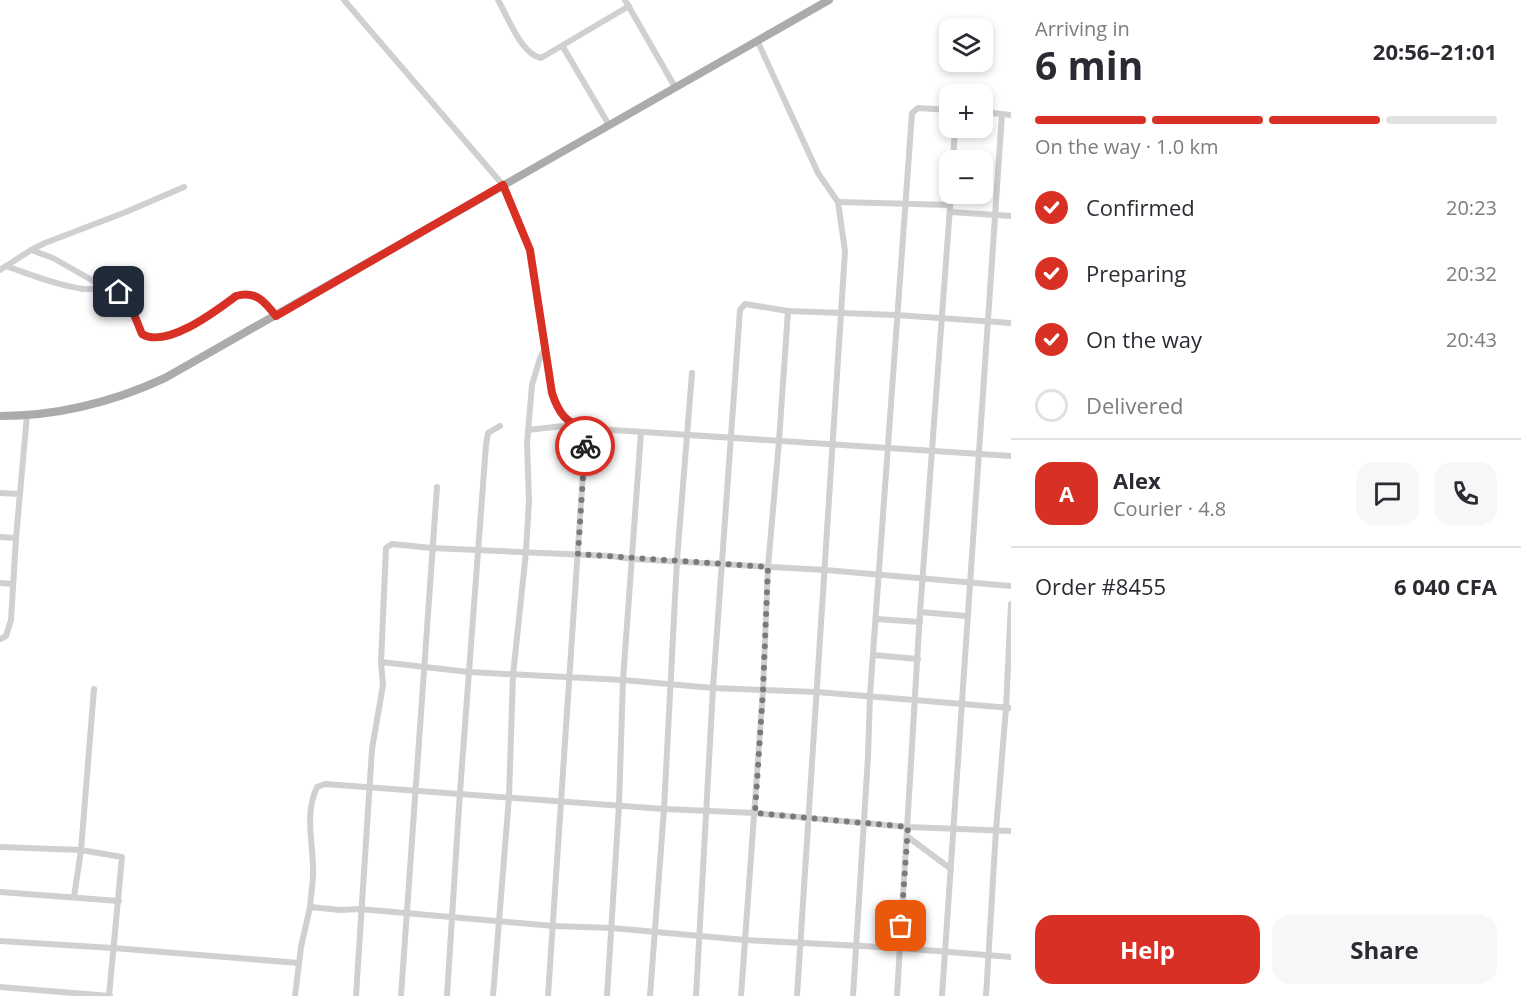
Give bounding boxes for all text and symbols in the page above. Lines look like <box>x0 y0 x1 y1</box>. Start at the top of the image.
text: Arriving in <box>1035 15 1130 42</box>
map controls <box>939 18 993 204</box>
button: layers <box>939 18 993 72</box>
text: 20:56–21:01 <box>1373 36 1497 66</box>
text: 6 min <box>1035 38 1143 91</box>
button: + <box>939 84 993 138</box>
text: On the way · 1.0 km <box>1035 133 1218 160</box>
button: − <box>939 150 993 204</box>
icon: check <box>1035 191 1068 224</box>
text: Confirmed <box>1086 192 1195 222</box>
text: 20:23 <box>1446 194 1497 221</box>
icon: check <box>1035 257 1068 290</box>
text: Preparing <box>1086 258 1186 288</box>
text: 20:32 <box>1446 260 1497 287</box>
pin <box>93 266 144 317</box>
icon: home <box>102 275 135 308</box>
icon: check <box>1035 323 1068 356</box>
text: On the way <box>1086 324 1202 354</box>
text: 20:43 <box>1446 326 1497 353</box>
text: Delivered <box>1086 390 1184 420</box>
courier <box>555 416 615 476</box>
icon: bike <box>569 430 602 463</box>
button: chat <box>1356 462 1419 525</box>
button: phone <box>1434 462 1497 525</box>
text: Alex <box>1113 465 1161 495</box>
text: A <box>1059 478 1074 508</box>
text: Courier · 4.8 <box>1113 495 1226 522</box>
text: Order #8455 <box>1035 571 1166 601</box>
text: 6 040 CFA <box>1394 571 1497 601</box>
pin <box>875 900 926 951</box>
icon: bag <box>884 909 917 942</box>
button: Help <box>1035 915 1260 984</box>
button: Share <box>1272 915 1497 984</box>

